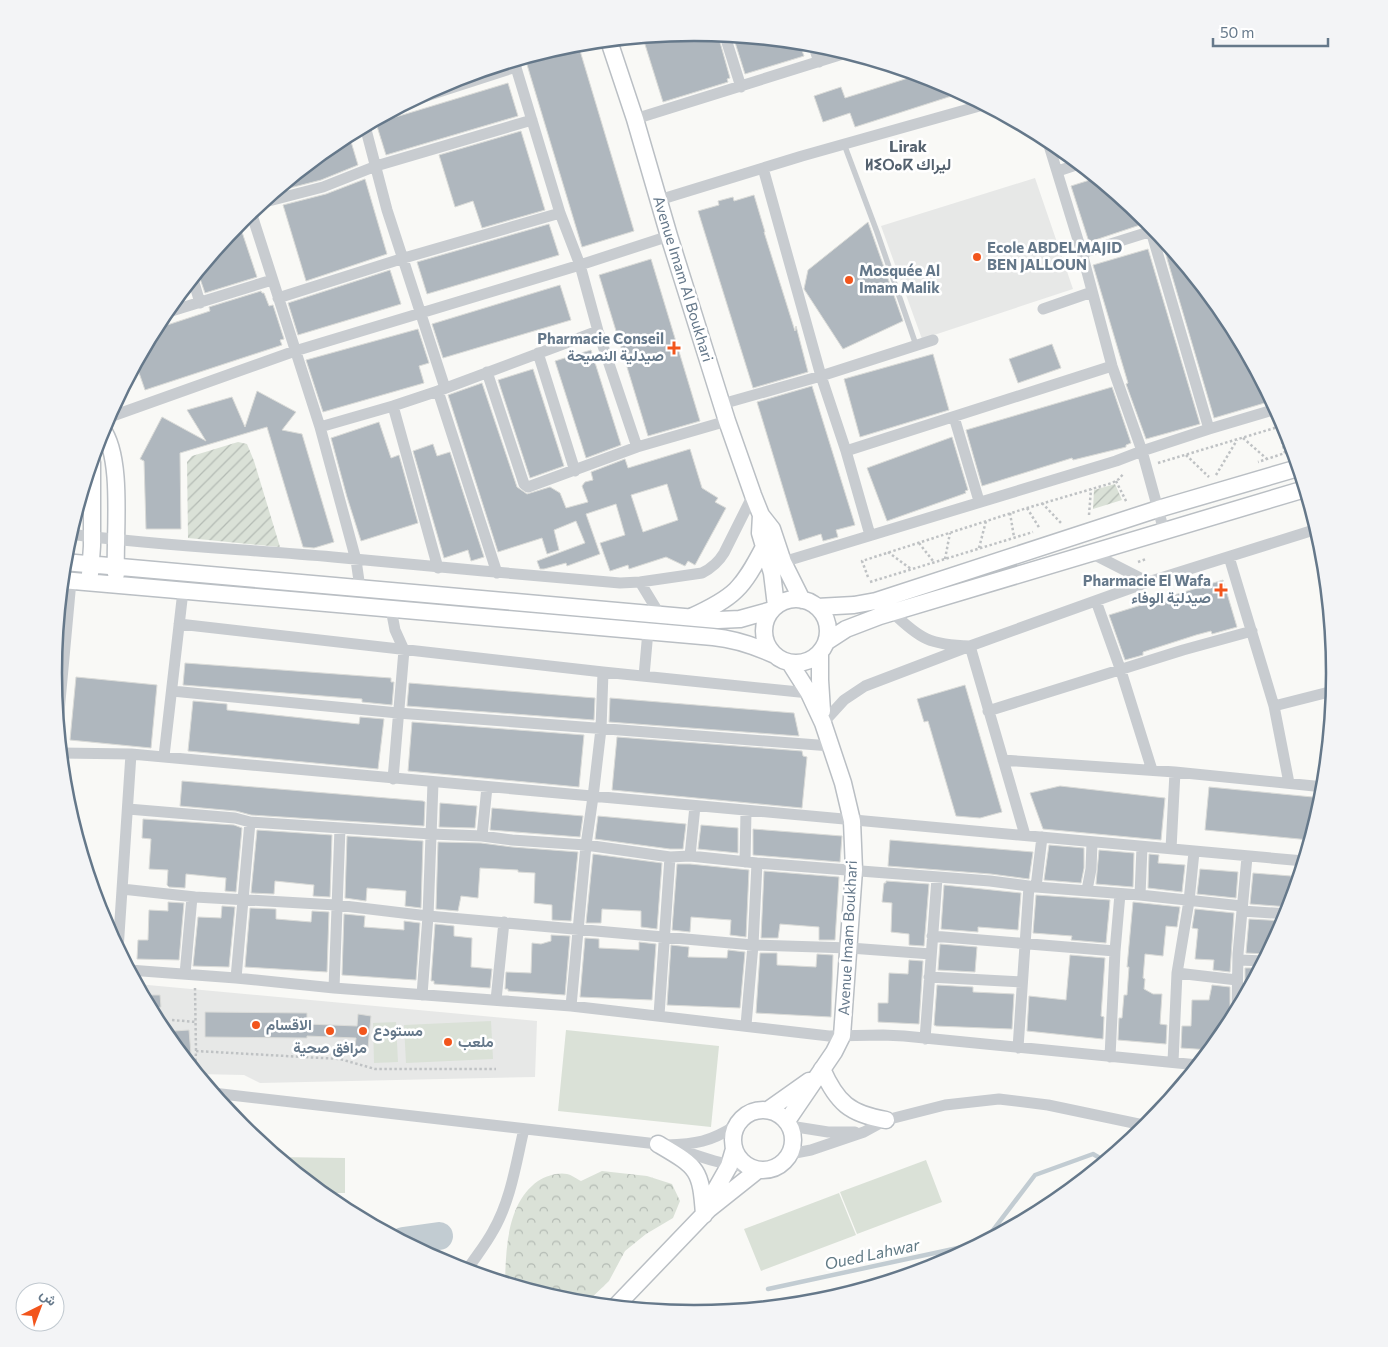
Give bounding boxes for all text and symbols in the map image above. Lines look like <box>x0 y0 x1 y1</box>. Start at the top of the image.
scale bar <box>1213 15 1328 47</box>
text: 50 m <box>1220 23 1254 41</box>
district label: Lirak ⵍⵉⵔⴰⴽ ليراك <box>865 136 951 175</box>
street label: Avenue Imam Al Boukhari <box>650 194 718 364</box>
place label: Ecole ABDELMAJID BEN JALLOUN <box>987 238 1122 273</box>
marker: Ecole ABDELMAJID BEN JALLOUN <box>971 251 983 263</box>
place label: Mosquée Al Imam Malik <box>859 261 940 296</box>
marker: Mosquée Al Imam Malik <box>843 274 855 286</box>
place label: Pharmacie Conseil صيدلية النصيحة <box>537 329 664 365</box>
marker: Pharmacie Conseil صيدلية النصيحة <box>668 342 680 354</box>
place label: Pharmacie El Wafa صيدلية الوفاء <box>1083 571 1211 607</box>
marker: Pharmacie El Wafa صيدلية الوفاء <box>1215 584 1227 596</box>
street label: Avenue Imam Boukhari <box>834 860 860 1016</box>
place label: الاقسام <box>266 1015 312 1035</box>
marker: الاقسام <box>250 1019 262 1031</box>
place label: مستودع <box>373 1021 423 1041</box>
marker: مرافق صحية <box>324 1025 336 1037</box>
marker: مستودع <box>357 1025 369 1037</box>
place label: ملعب <box>458 1032 494 1051</box>
marker: ملعب <box>442 1036 454 1048</box>
place label: مرافق صحية <box>293 1038 367 1057</box>
water label: Oued Lahwar <box>823 1234 922 1273</box>
north arrow <box>15 1282 65 1332</box>
text: ش <box>36 1285 61 1310</box>

